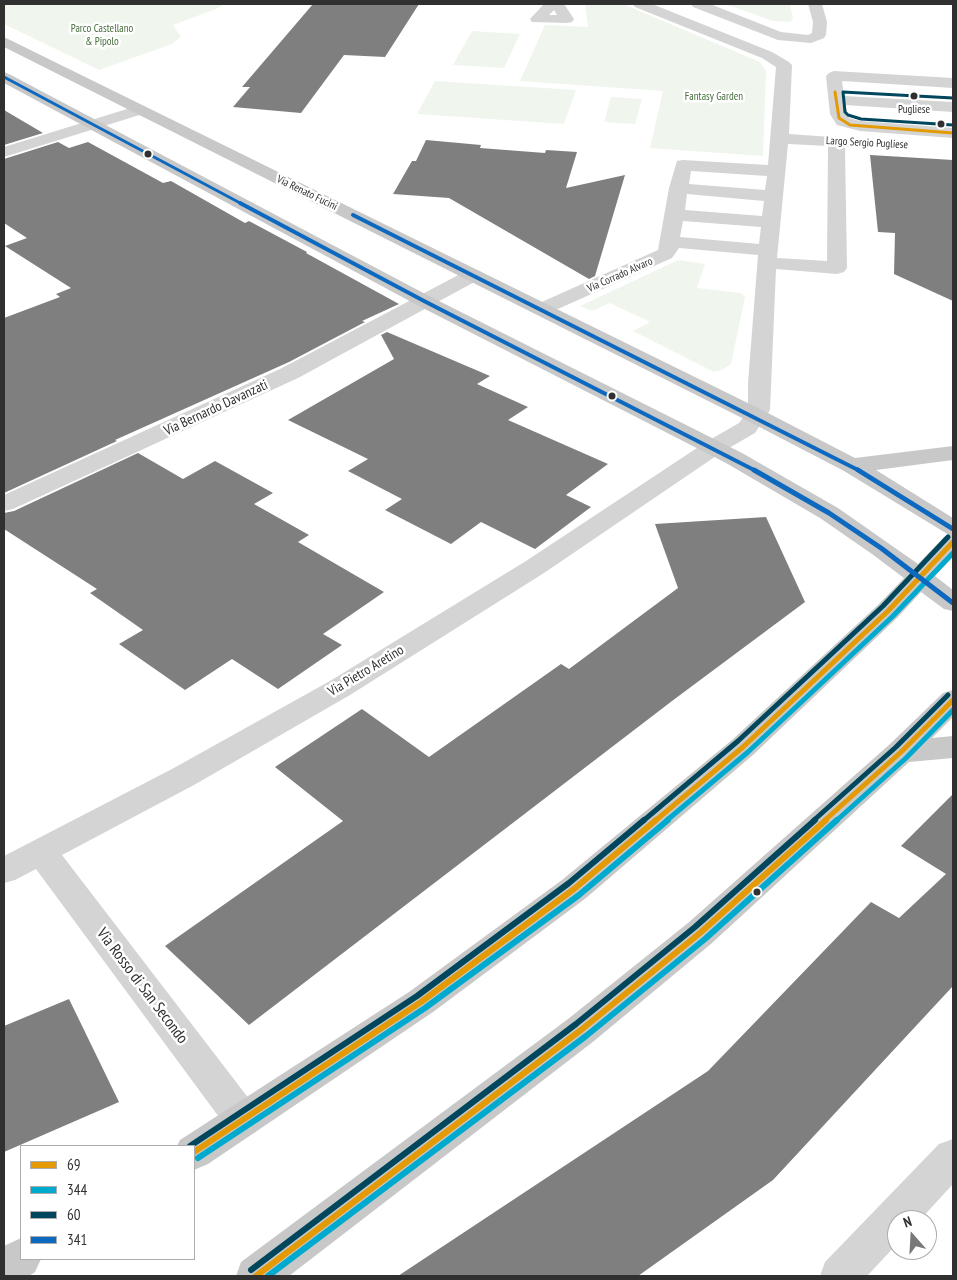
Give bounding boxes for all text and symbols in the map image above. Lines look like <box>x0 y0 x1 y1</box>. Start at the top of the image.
park label: Parco Castellano & Pipolo <box>71 22 133 48</box>
park label: Fantasy Garden <box>685 90 743 104</box>
marker: Pugliese <box>909 91 919 101</box>
place label: Pugliese <box>898 103 930 117</box>
unlabelled marker <box>936 119 946 129</box>
street label: Largo Sergio Pugliese <box>826 134 908 152</box>
unlabelled marker <box>143 149 153 159</box>
street label: Via Renato Fucini <box>275 173 339 213</box>
street label: Via Corrado Alvaro <box>585 255 655 295</box>
street label: Via Bernardo Davanzati <box>161 377 271 439</box>
unlabelled marker <box>607 391 617 401</box>
street label: Via Pietro Aretino <box>325 642 407 700</box>
unlabelled marker <box>752 887 762 897</box>
street label: Via Rosso di San Secondo <box>92 924 192 1048</box>
legend <box>20 1145 195 1260</box>
text: 69 <box>67 1155 81 1174</box>
text: 344 <box>67 1180 87 1199</box>
text: 60 <box>67 1205 81 1224</box>
north arrow <box>887 1210 937 1260</box>
text: N <box>901 1212 914 1232</box>
text: 341 <box>67 1230 87 1249</box>

